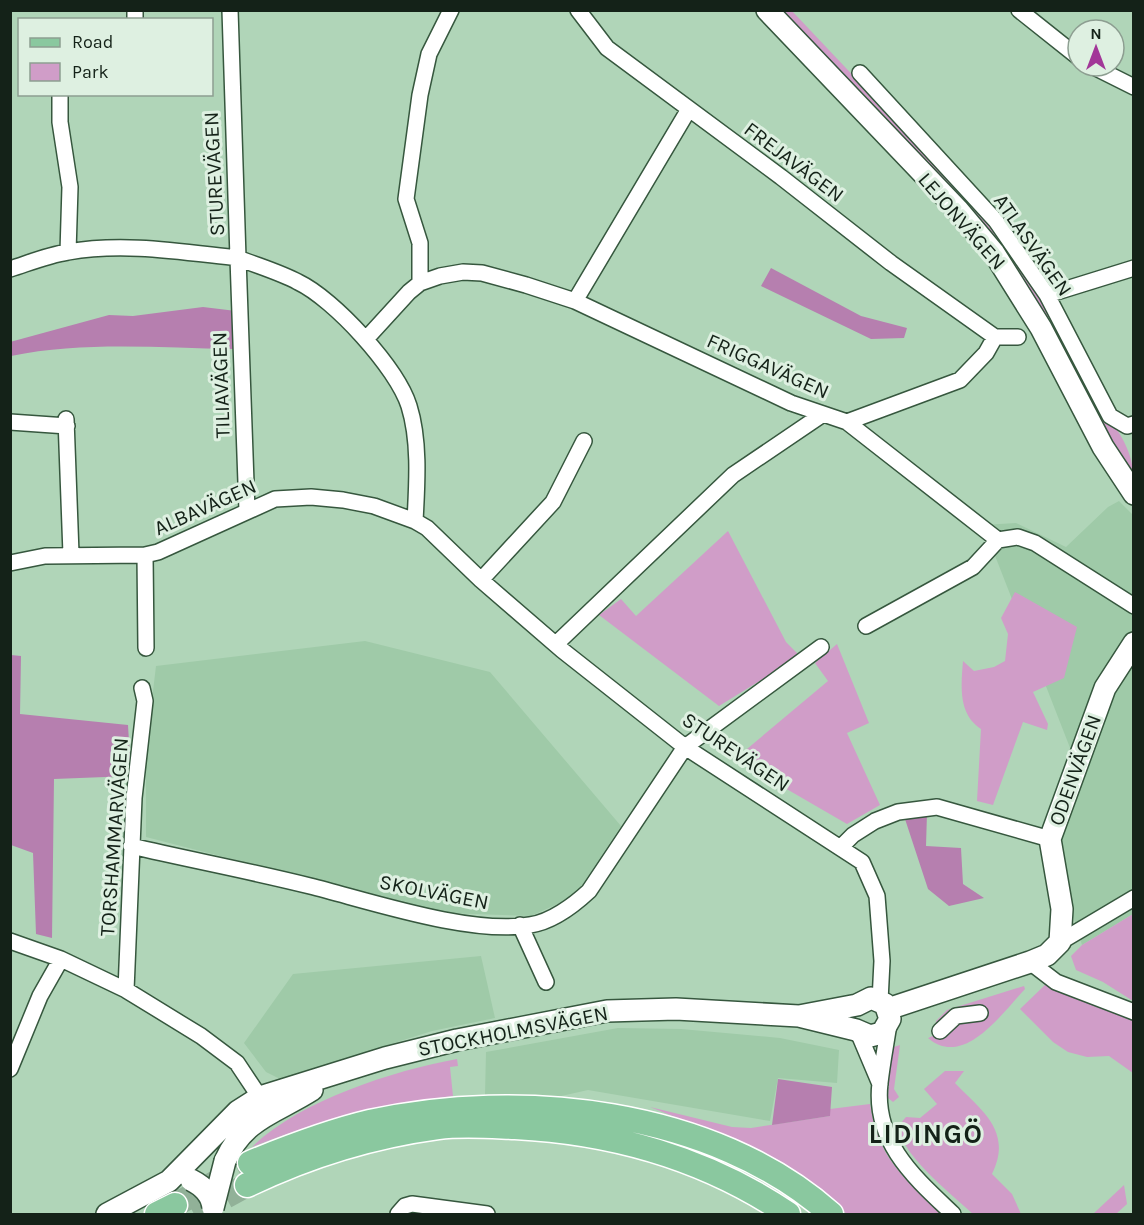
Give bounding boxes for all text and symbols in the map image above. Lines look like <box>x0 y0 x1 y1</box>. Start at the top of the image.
legend <box>18 18 213 96</box>
north arrow <box>1066 18 1126 78</box>
text: N <box>1090 24 1102 43</box>
text: Road <box>72 31 113 53</box>
text: Park <box>72 61 109 83</box>
street label: STUREVÄGEN <box>199 111 229 237</box>
street label: FREJAVÄGEN <box>739 117 849 207</box>
street label: LEJONVÄGEN <box>913 167 1011 275</box>
street label: ATLASVÄGEN <box>989 189 1077 301</box>
street label: FRIGGAVÄGEN <box>703 328 833 404</box>
street label: TILIAVÄGEN <box>207 331 235 439</box>
street label: ALBAVÄGEN <box>150 474 260 540</box>
street label: STUREVÄGEN <box>678 707 794 797</box>
street label: ODENVÄGEN <box>1044 711 1106 829</box>
street label: TORSHAMMARVÄGEN <box>95 737 133 937</box>
street label: SKOLVÄGEN <box>377 870 491 914</box>
street label: STOCKHOLMSVÄGEN <box>416 1001 610 1061</box>
district label: LIDINGÖ <box>869 1118 983 1150</box>

